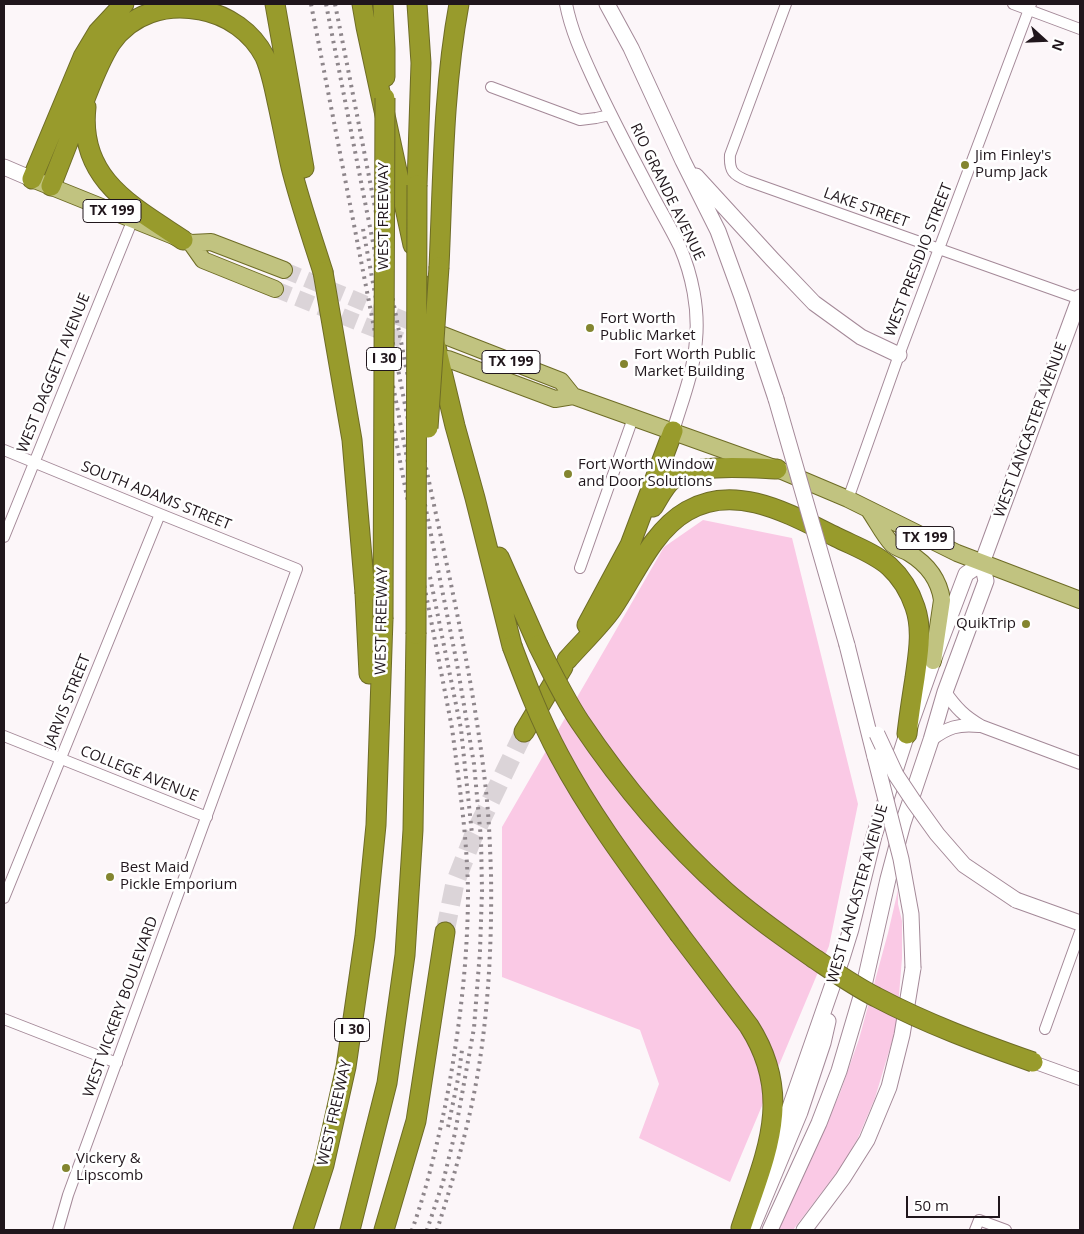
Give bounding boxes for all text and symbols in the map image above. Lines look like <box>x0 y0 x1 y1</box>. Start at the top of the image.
north arrow <box>1019 15 1069 65</box>
text: N <box>1048 37 1069 54</box>
street label: RIO GRANDE AVENUE <box>626 120 708 264</box>
place label: Jim Finley's Pump Jack <box>975 147 1051 182</box>
marker: Jim Finley's Pump Jack <box>959 159 971 171</box>
street label: WEST FREEWAY <box>375 162 393 270</box>
street label: WEST PRESIDIO STREET <box>881 181 957 339</box>
street label: LAKE STREET <box>821 184 911 232</box>
road number: TX 199 <box>83 200 141 222</box>
street label: WEST DAGGETT AVENUE <box>14 290 94 456</box>
place label: Fort Worth Public Market <box>600 310 696 345</box>
marker: Fort Worth Public Market <box>584 322 596 334</box>
street label: WEST LANCASTER AVENUE <box>991 340 1071 520</box>
place label: Fort Worth Public Market Building <box>634 346 756 381</box>
road number: I 30 <box>366 348 402 370</box>
road number: TX 199 <box>482 351 540 374</box>
marker: Fort Worth Public Market Building <box>618 358 630 370</box>
place label: Fort Worth Window and Door Solutions <box>578 456 714 491</box>
street label: SOUTH ADAMS STREET <box>78 458 234 534</box>
marker: Fort Worth Window and Door Solutions <box>562 468 574 480</box>
road number: TX 199 <box>896 526 954 550</box>
street label: WEST FREEWAY <box>372 567 392 675</box>
place label: QuikTrip <box>956 615 1016 633</box>
marker: QuikTrip <box>1020 618 1032 630</box>
street label: JARVIS STREET <box>41 652 95 750</box>
street label: COLLEGE AVENUE <box>77 742 201 806</box>
street label: WEST LANCASTER AVENUE <box>824 802 892 986</box>
place label: Best Maid Pickle Emporium <box>120 859 237 894</box>
marker: Best Maid Pickle Emporium <box>104 871 116 883</box>
street label: WEST VICKERY BOULEVARD <box>80 914 162 1100</box>
road number: I 30 <box>334 1018 370 1042</box>
street label: WEST FREEWAY <box>314 1058 356 1168</box>
place label: Vickery & Lipscomb <box>76 1150 143 1185</box>
marker: Vickery & Lipscomb <box>60 1162 72 1174</box>
scale bar <box>909 1186 1003 1218</box>
text: 50 m <box>914 1195 949 1215</box>

